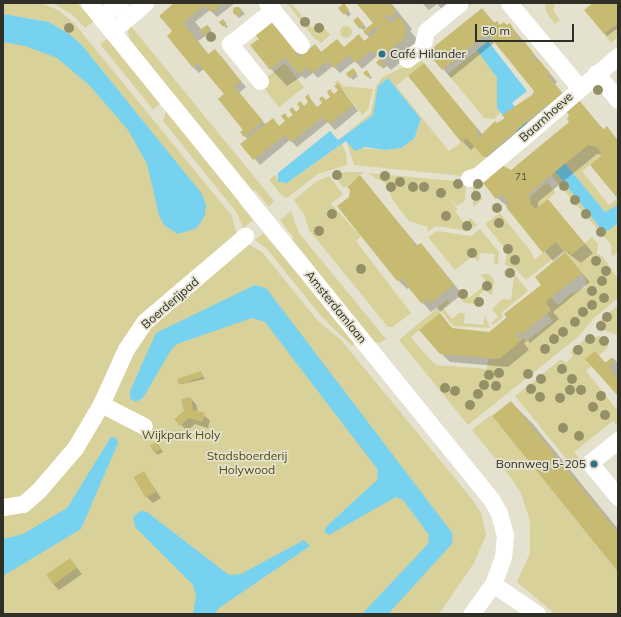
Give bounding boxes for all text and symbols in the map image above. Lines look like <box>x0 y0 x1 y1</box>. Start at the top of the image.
scale bar <box>477 16 576 42</box>
text: 50 m <box>482 23 510 38</box>
place label: Café Hilander <box>390 47 466 61</box>
marker: Café Hilander <box>377 49 387 59</box>
street label: Baarnhoeve <box>516 89 576 145</box>
house number: 71 <box>515 171 527 183</box>
street label: Amsterdamlaan <box>302 268 370 346</box>
street label: Boerderijpad <box>138 274 202 332</box>
park label: Wijkpark Holy <box>142 428 220 442</box>
park label: Stadsboerderij Holywood <box>207 449 287 477</box>
place label: Bonnweg 5-205 <box>496 457 586 471</box>
marker: Bonnweg 5-205 <box>589 459 599 469</box>

